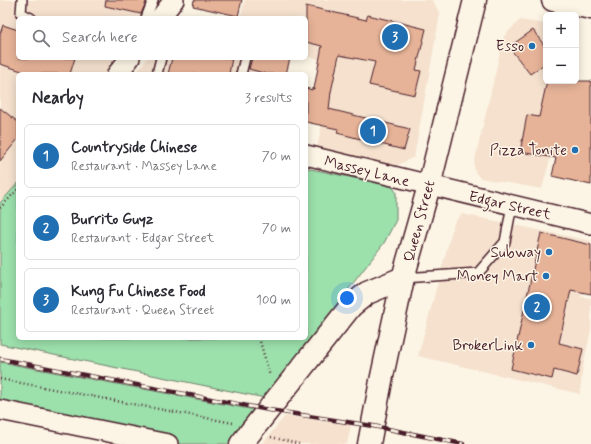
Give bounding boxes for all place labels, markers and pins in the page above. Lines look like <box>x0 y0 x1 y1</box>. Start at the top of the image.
pin: 3 <box>382 22 408 52</box>
place label: Esso <box>496 37 524 57</box>
marker: Esso <box>527 41 537 51</box>
pin: 1 <box>360 116 386 146</box>
place label: Pizza Tonite <box>490 141 567 161</box>
marker: Pizza Tonite <box>570 145 580 155</box>
place label: Subway <box>490 243 541 263</box>
marker: Subway <box>544 247 554 257</box>
place label: Money Mart <box>457 267 538 287</box>
marker: Money Mart <box>541 271 551 281</box>
pin: 2 <box>524 292 550 322</box>
place label: BrokerLink <box>452 336 524 356</box>
marker: BrokerLink <box>526 340 536 350</box>

